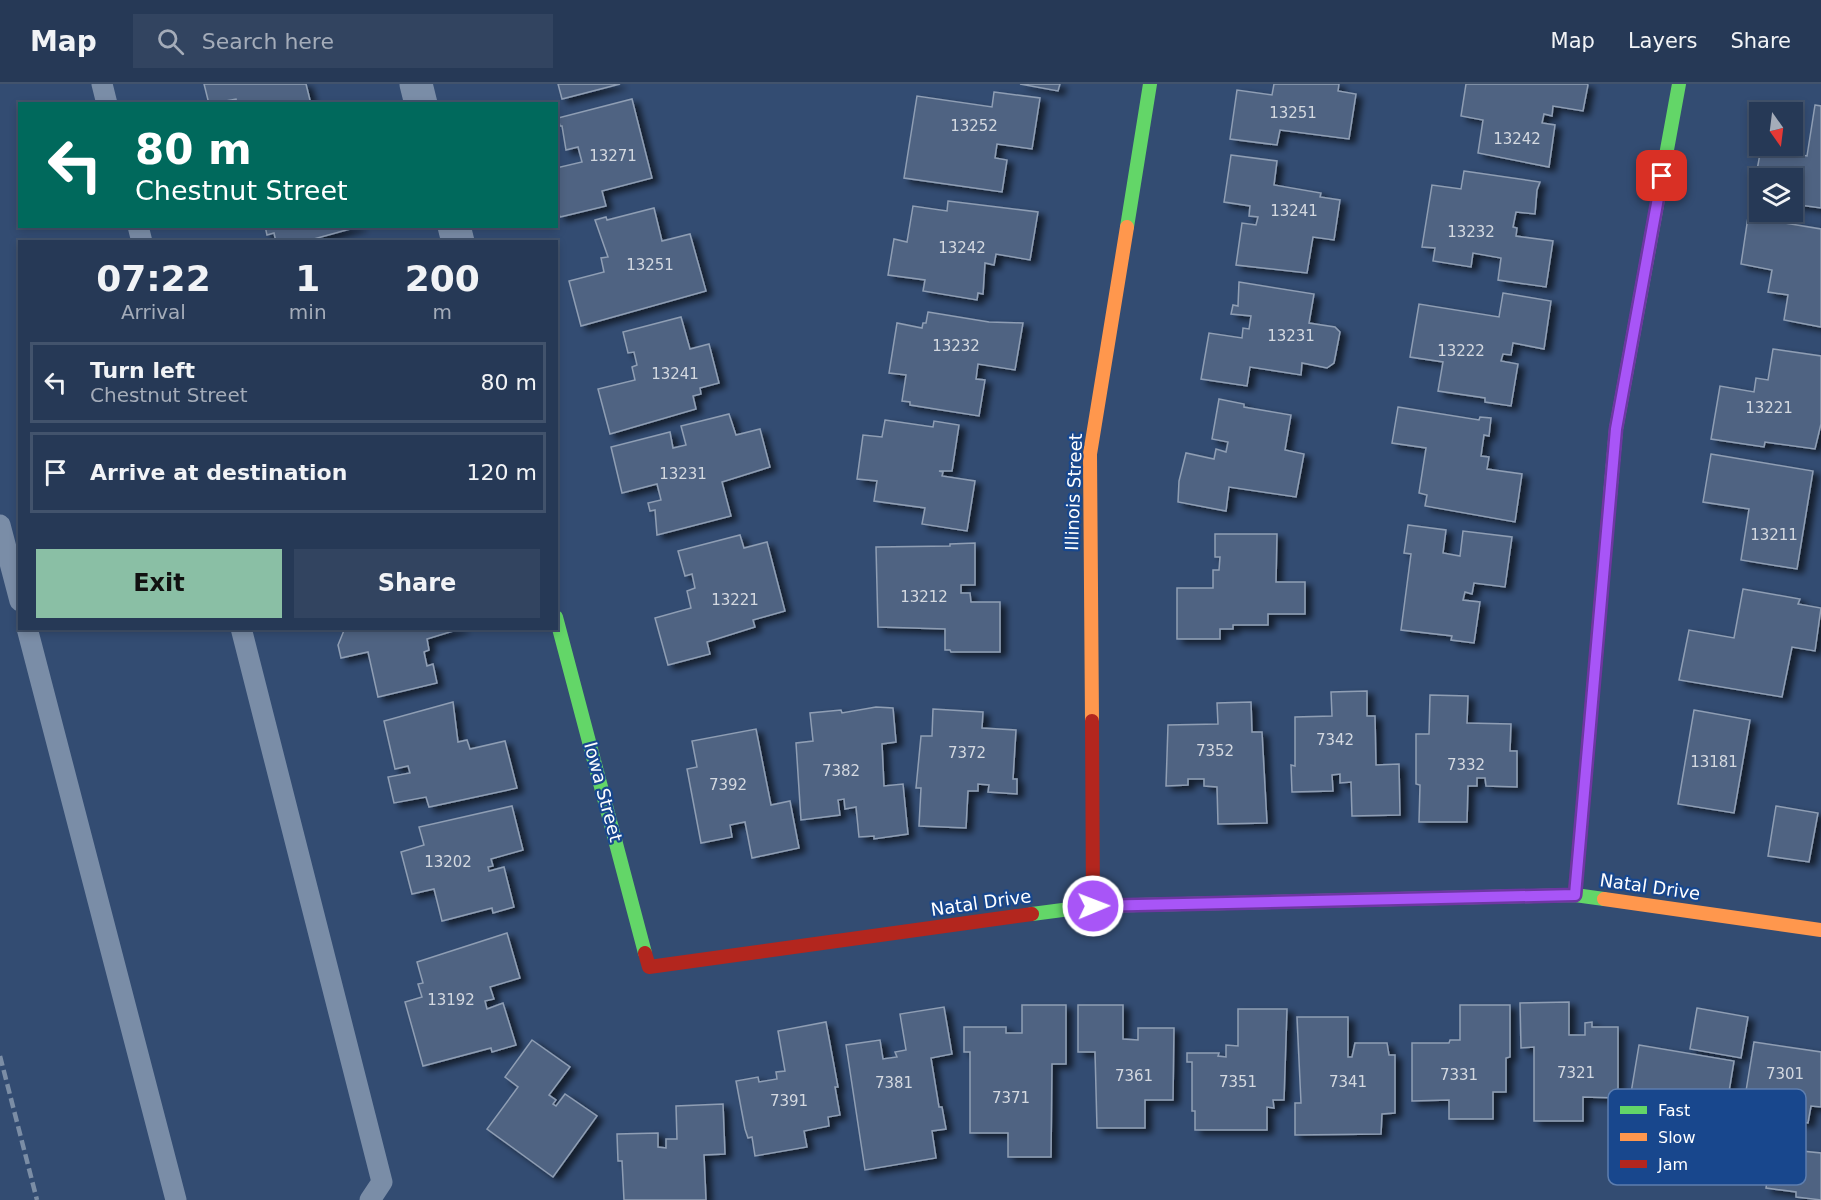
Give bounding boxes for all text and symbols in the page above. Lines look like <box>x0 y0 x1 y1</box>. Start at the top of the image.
search box <box>133 14 553 68</box>
text: Map <box>30 25 97 58</box>
icon: search <box>154 25 187 58</box>
text: Search here <box>202 29 334 54</box>
text: Map <box>1551 29 1595 53</box>
text: Layers <box>1628 29 1697 53</box>
text: Share <box>1730 29 1791 53</box>
north arrow <box>1749 102 1803 156</box>
map controls <box>1749 102 1803 222</box>
house number: 13251 <box>1269 104 1317 122</box>
house number: 13252 <box>950 117 998 135</box>
text: 80 m <box>135 125 252 174</box>
icon: left <box>36 126 114 204</box>
house number: 13242 <box>1493 130 1541 148</box>
house number: 13271 <box>589 147 637 165</box>
pin <box>1636 150 1687 201</box>
icon: arrive <box>1645 159 1678 192</box>
button: layers <box>1749 168 1803 222</box>
text: Chestnut Street <box>135 175 348 206</box>
house number: 13241 <box>1270 202 1318 220</box>
house number: 13232 <box>1447 223 1495 241</box>
house number: 13242 <box>938 239 986 257</box>
house number: 13251 <box>626 256 674 274</box>
text: 07:22 <box>96 258 211 299</box>
text: 1 <box>295 258 320 299</box>
text: 200 <box>405 258 480 299</box>
text: Arrival <box>121 300 186 324</box>
text: min <box>289 300 327 324</box>
text: m <box>433 300 452 324</box>
house number: 13231 <box>1267 327 1315 345</box>
house number: 13232 <box>932 337 980 355</box>
house number: 13222 <box>1437 342 1485 360</box>
text: Turn left <box>90 358 195 383</box>
house number: 13241 <box>651 365 699 383</box>
icon: left <box>39 366 72 399</box>
text: 80 m <box>481 370 537 395</box>
text: Chestnut Street <box>90 383 248 407</box>
house number: 13221 <box>1745 399 1793 417</box>
street label: Illinois Street <box>1061 433 1086 551</box>
icon: arrive <box>39 456 72 489</box>
text: Arrive at destination <box>90 460 347 485</box>
text: 120 m <box>467 460 537 485</box>
house number: 13231 <box>659 465 707 483</box>
house number: 13211 <box>1750 526 1798 544</box>
button: Exit <box>36 549 282 618</box>
button: Share <box>294 549 540 618</box>
house number: 13212 <box>900 588 948 606</box>
house number: 13221 <box>711 591 759 609</box>
house number: 7342 <box>1316 731 1354 749</box>
street label: Iowa Street <box>580 740 627 844</box>
house number: 7352 <box>1196 742 1234 760</box>
house number: 7372 <box>948 744 986 762</box>
house number: 13181 <box>1690 753 1738 771</box>
house number: 7332 <box>1447 756 1485 774</box>
house number: 7382 <box>822 762 860 780</box>
house number: 7392 <box>709 776 747 794</box>
house number: 13202 <box>424 853 472 871</box>
street label: Natal Drive <box>1598 869 1702 904</box>
position arrow <box>1061 874 1125 938</box>
street label: Natal Drive <box>929 885 1033 920</box>
house number: 13192 <box>427 991 475 1009</box>
house number: 7321 <box>1557 1064 1595 1082</box>
house number: 7301 <box>1766 1065 1804 1083</box>
house number: 7331 <box>1440 1066 1478 1084</box>
house number: 7361 <box>1115 1067 1153 1085</box>
house number: 7351 <box>1219 1073 1257 1091</box>
house number: 7341 <box>1329 1073 1367 1091</box>
house number: 7381 <box>875 1074 913 1092</box>
house number: 7371 <box>992 1089 1030 1107</box>
legend <box>1608 1089 1806 1185</box>
house number: 7391 <box>770 1092 808 1110</box>
text: Fast <box>1658 1101 1690 1120</box>
text: Slow <box>1658 1128 1695 1147</box>
text: Jam <box>1657 1155 1688 1174</box>

